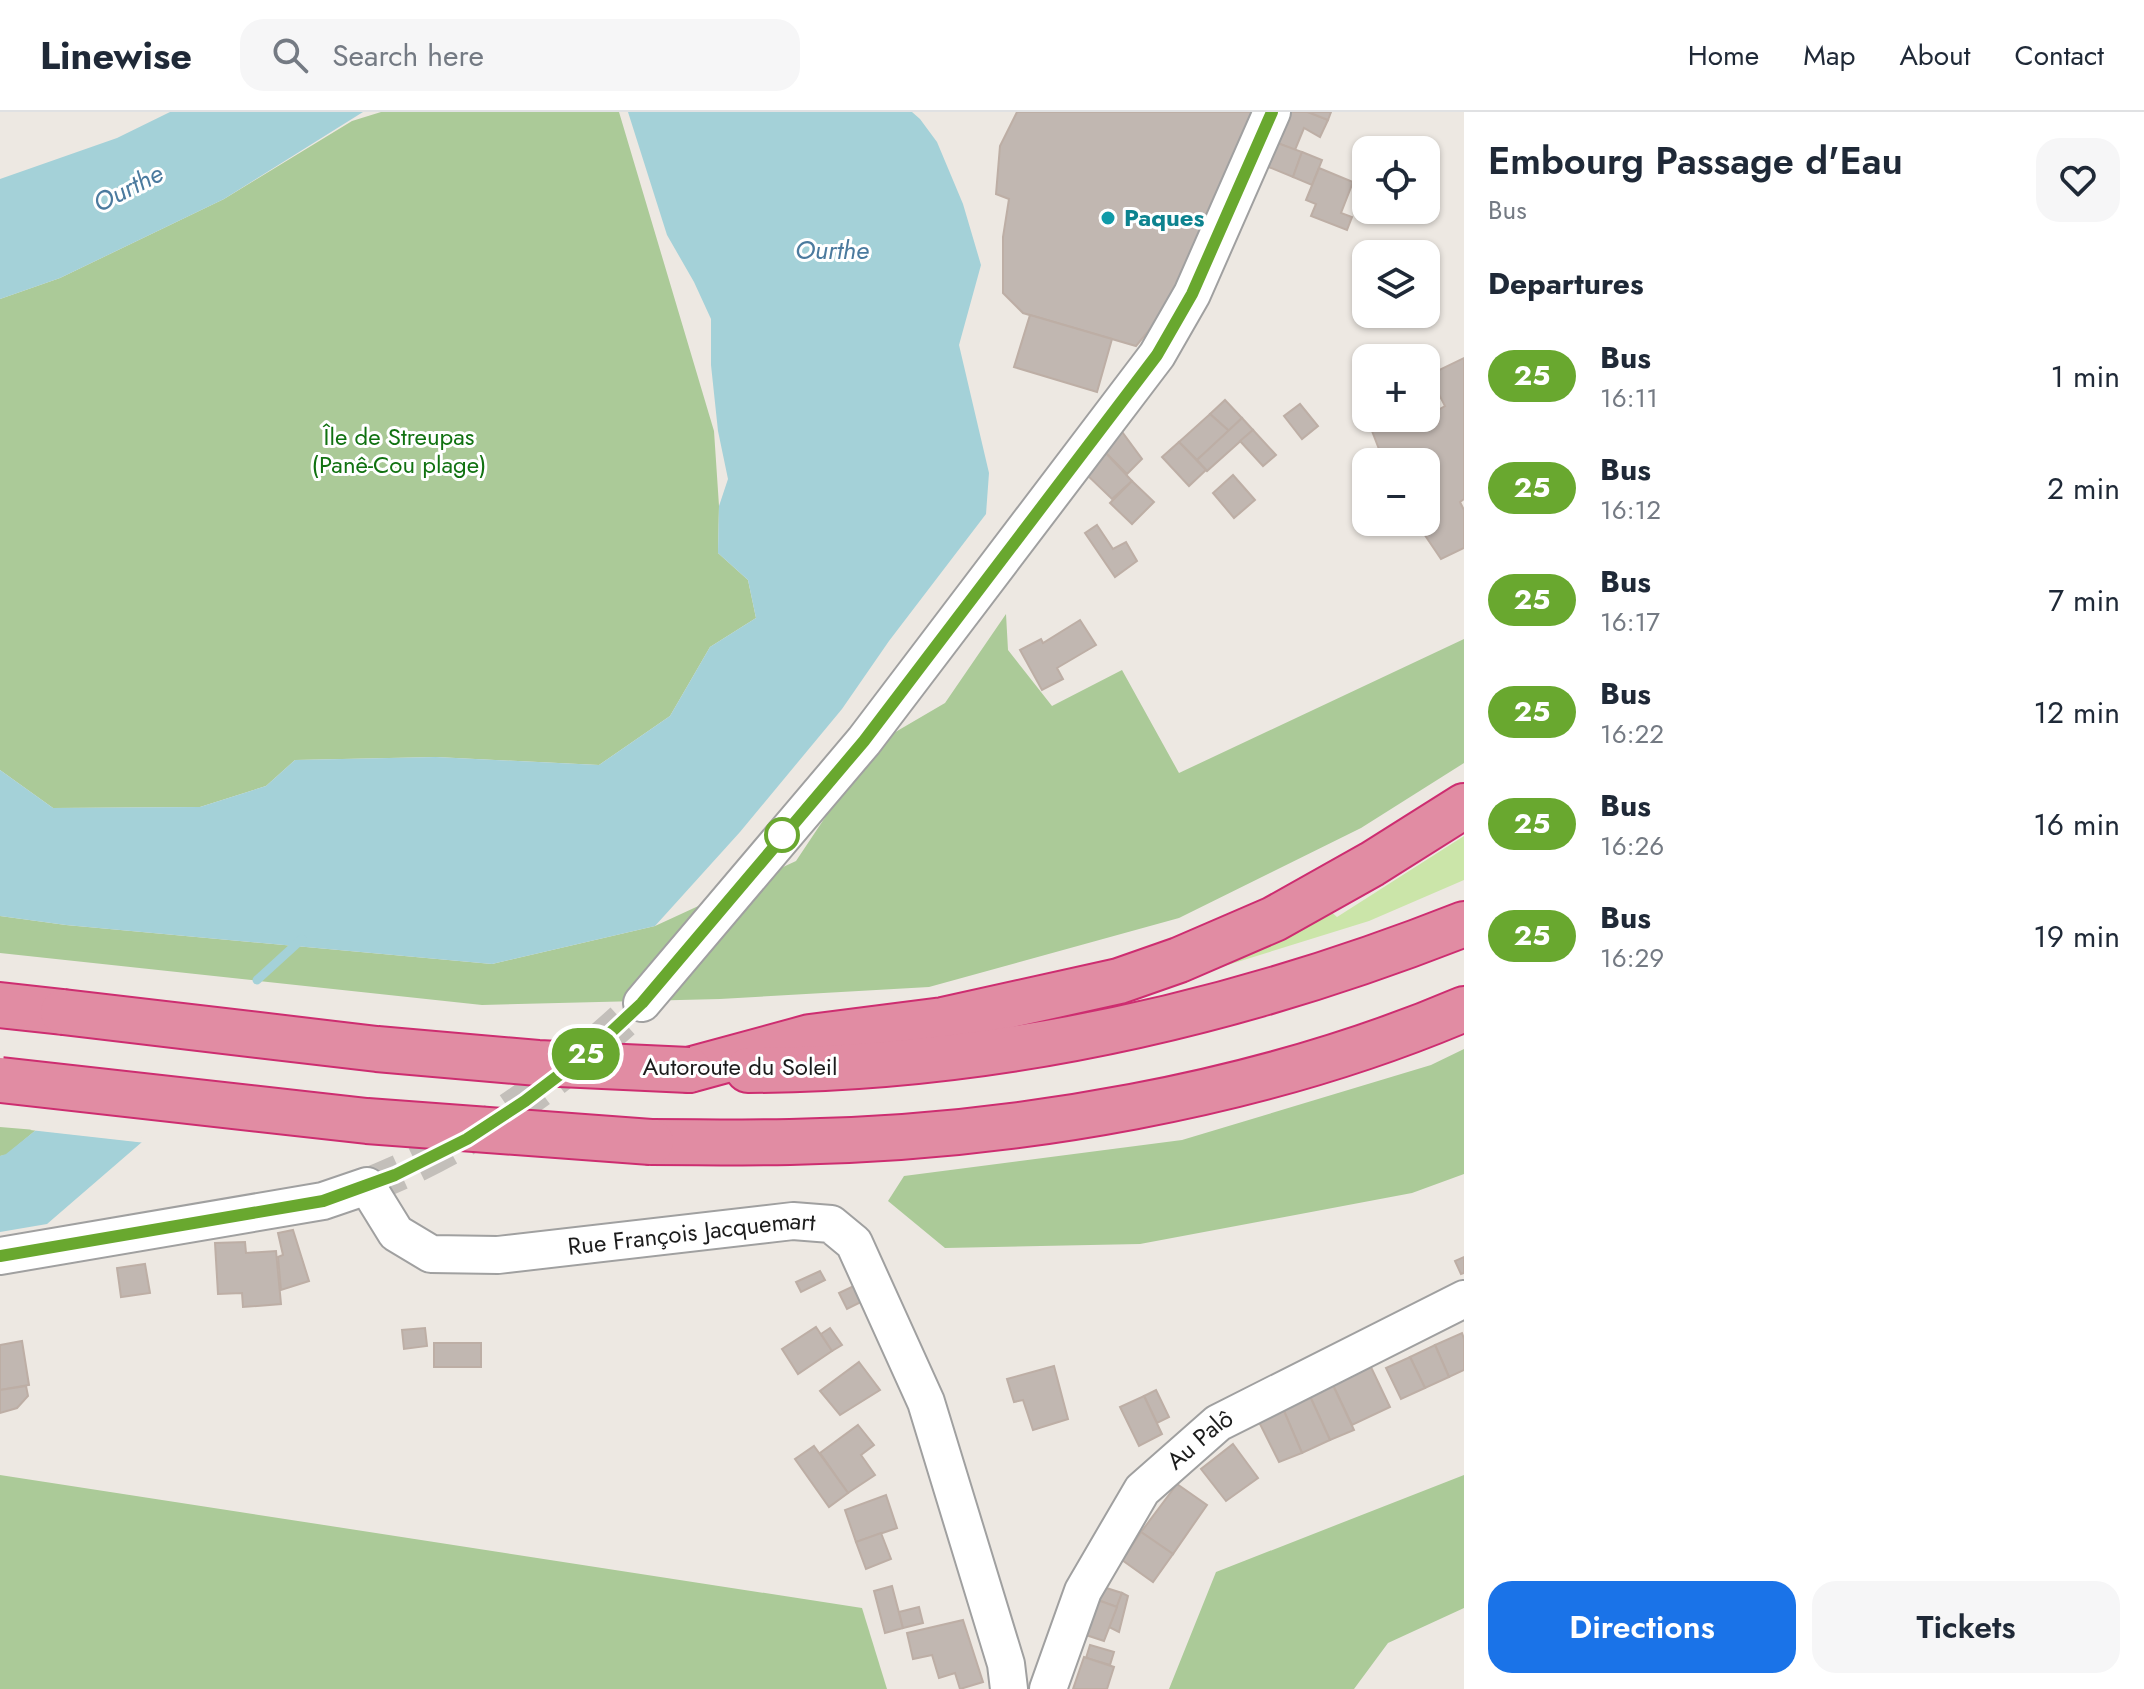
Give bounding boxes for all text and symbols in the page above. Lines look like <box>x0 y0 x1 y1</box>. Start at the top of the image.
search box <box>240 19 800 91</box>
text: Linewise <box>40 28 192 83</box>
icon: search <box>268 33 312 77</box>
text: Search here <box>332 34 484 77</box>
text: Home <box>1688 35 1759 76</box>
text: Map <box>1803 35 1855 76</box>
text: About <box>1899 35 1971 76</box>
text: Contact <box>2015 35 2104 76</box>
text: Embourg Passage d'Eau <box>1488 133 1903 188</box>
map controls <box>1352 136 1440 536</box>
button: locate <box>1352 136 1440 224</box>
button: heart <box>2036 138 2120 222</box>
water label: Ourthe <box>86 154 170 222</box>
text: Bus <box>1488 191 1527 229</box>
place label: Paques <box>1124 200 1205 235</box>
marker: Paques <box>1099 209 1117 227</box>
water label: Ourthe <box>795 231 869 269</box>
button: layers <box>1352 240 1440 328</box>
text: Departures <box>1488 262 1644 305</box>
text: Bus <box>1600 336 1651 379</box>
button: + <box>1352 344 1440 432</box>
text: 25 <box>1514 355 1550 396</box>
text: 1 min <box>2051 355 2120 398</box>
text: 16:11 <box>1600 379 1658 417</box>
park label: Île de Streupas (Panê-Cou plage) <box>312 419 486 482</box>
button: − <box>1352 448 1440 536</box>
text: Bus <box>1600 448 1651 491</box>
text: 25 <box>1514 467 1550 508</box>
text: 2 min <box>2047 467 2120 510</box>
text: 16:12 <box>1600 491 1661 529</box>
text: Bus <box>1600 560 1651 603</box>
text: 25 <box>1514 579 1550 620</box>
text: 7 min <box>2048 579 2120 622</box>
text: 16:17 <box>1600 603 1660 641</box>
text: Bus <box>1600 672 1651 715</box>
text: 25 <box>1514 691 1550 732</box>
text: 12 min <box>2033 691 2120 734</box>
text: 16:22 <box>1600 715 1664 753</box>
text: Bus <box>1600 784 1651 827</box>
text: 25 <box>1514 803 1550 844</box>
text: 16 min <box>2033 803 2120 846</box>
unlabelled marker <box>765 818 799 852</box>
text: 16:26 <box>1600 827 1664 865</box>
text: Bus <box>1600 896 1651 939</box>
text: 25 <box>1514 915 1550 956</box>
text: 19 min <box>2033 915 2120 958</box>
text: 16:29 <box>1600 939 1664 977</box>
line badge: 25 <box>550 1028 622 1080</box>
text: 25 <box>568 1033 604 1074</box>
street label: Autoroute du Soleil <box>642 1049 838 1084</box>
street label: Rue François Jacquemart <box>566 1203 817 1264</box>
street label: Au Palô <box>1159 1400 1239 1478</box>
button: Directions <box>1488 1581 1796 1673</box>
button: Tickets <box>1812 1581 2120 1673</box>

